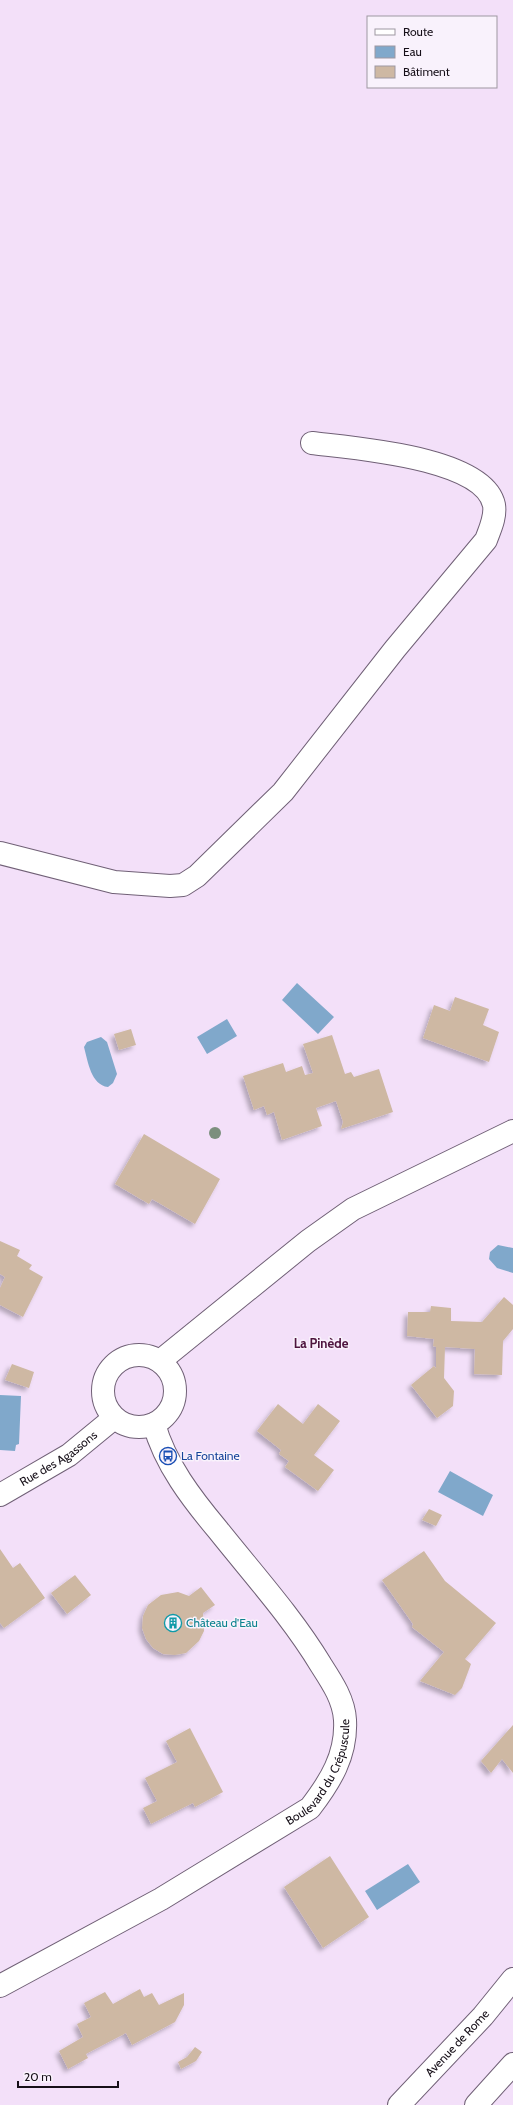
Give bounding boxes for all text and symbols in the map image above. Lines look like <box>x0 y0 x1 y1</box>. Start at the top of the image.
legend <box>367 16 497 88</box>
text: Route <box>403 24 433 39</box>
text: Eau <box>403 44 422 59</box>
text: Bâtiment <box>403 64 450 79</box>
district label: La Pinède <box>294 1335 349 1351</box>
street label: Rue des Agassons <box>17 1427 100 1489</box>
bus stop icon: La Fontaine <box>158 1446 178 1466</box>
place label: La Fontaine <box>181 1448 240 1463</box>
building icon: Château d'Eau <box>163 1613 183 1633</box>
place label: Château d'Eau <box>186 1615 258 1630</box>
street label: Boulevard du Crépuscule <box>283 1719 352 1828</box>
street label: Avenue de Rome <box>422 2006 492 2079</box>
scale bar <box>18 2063 118 2089</box>
text: 20 m <box>24 2069 52 2084</box>

